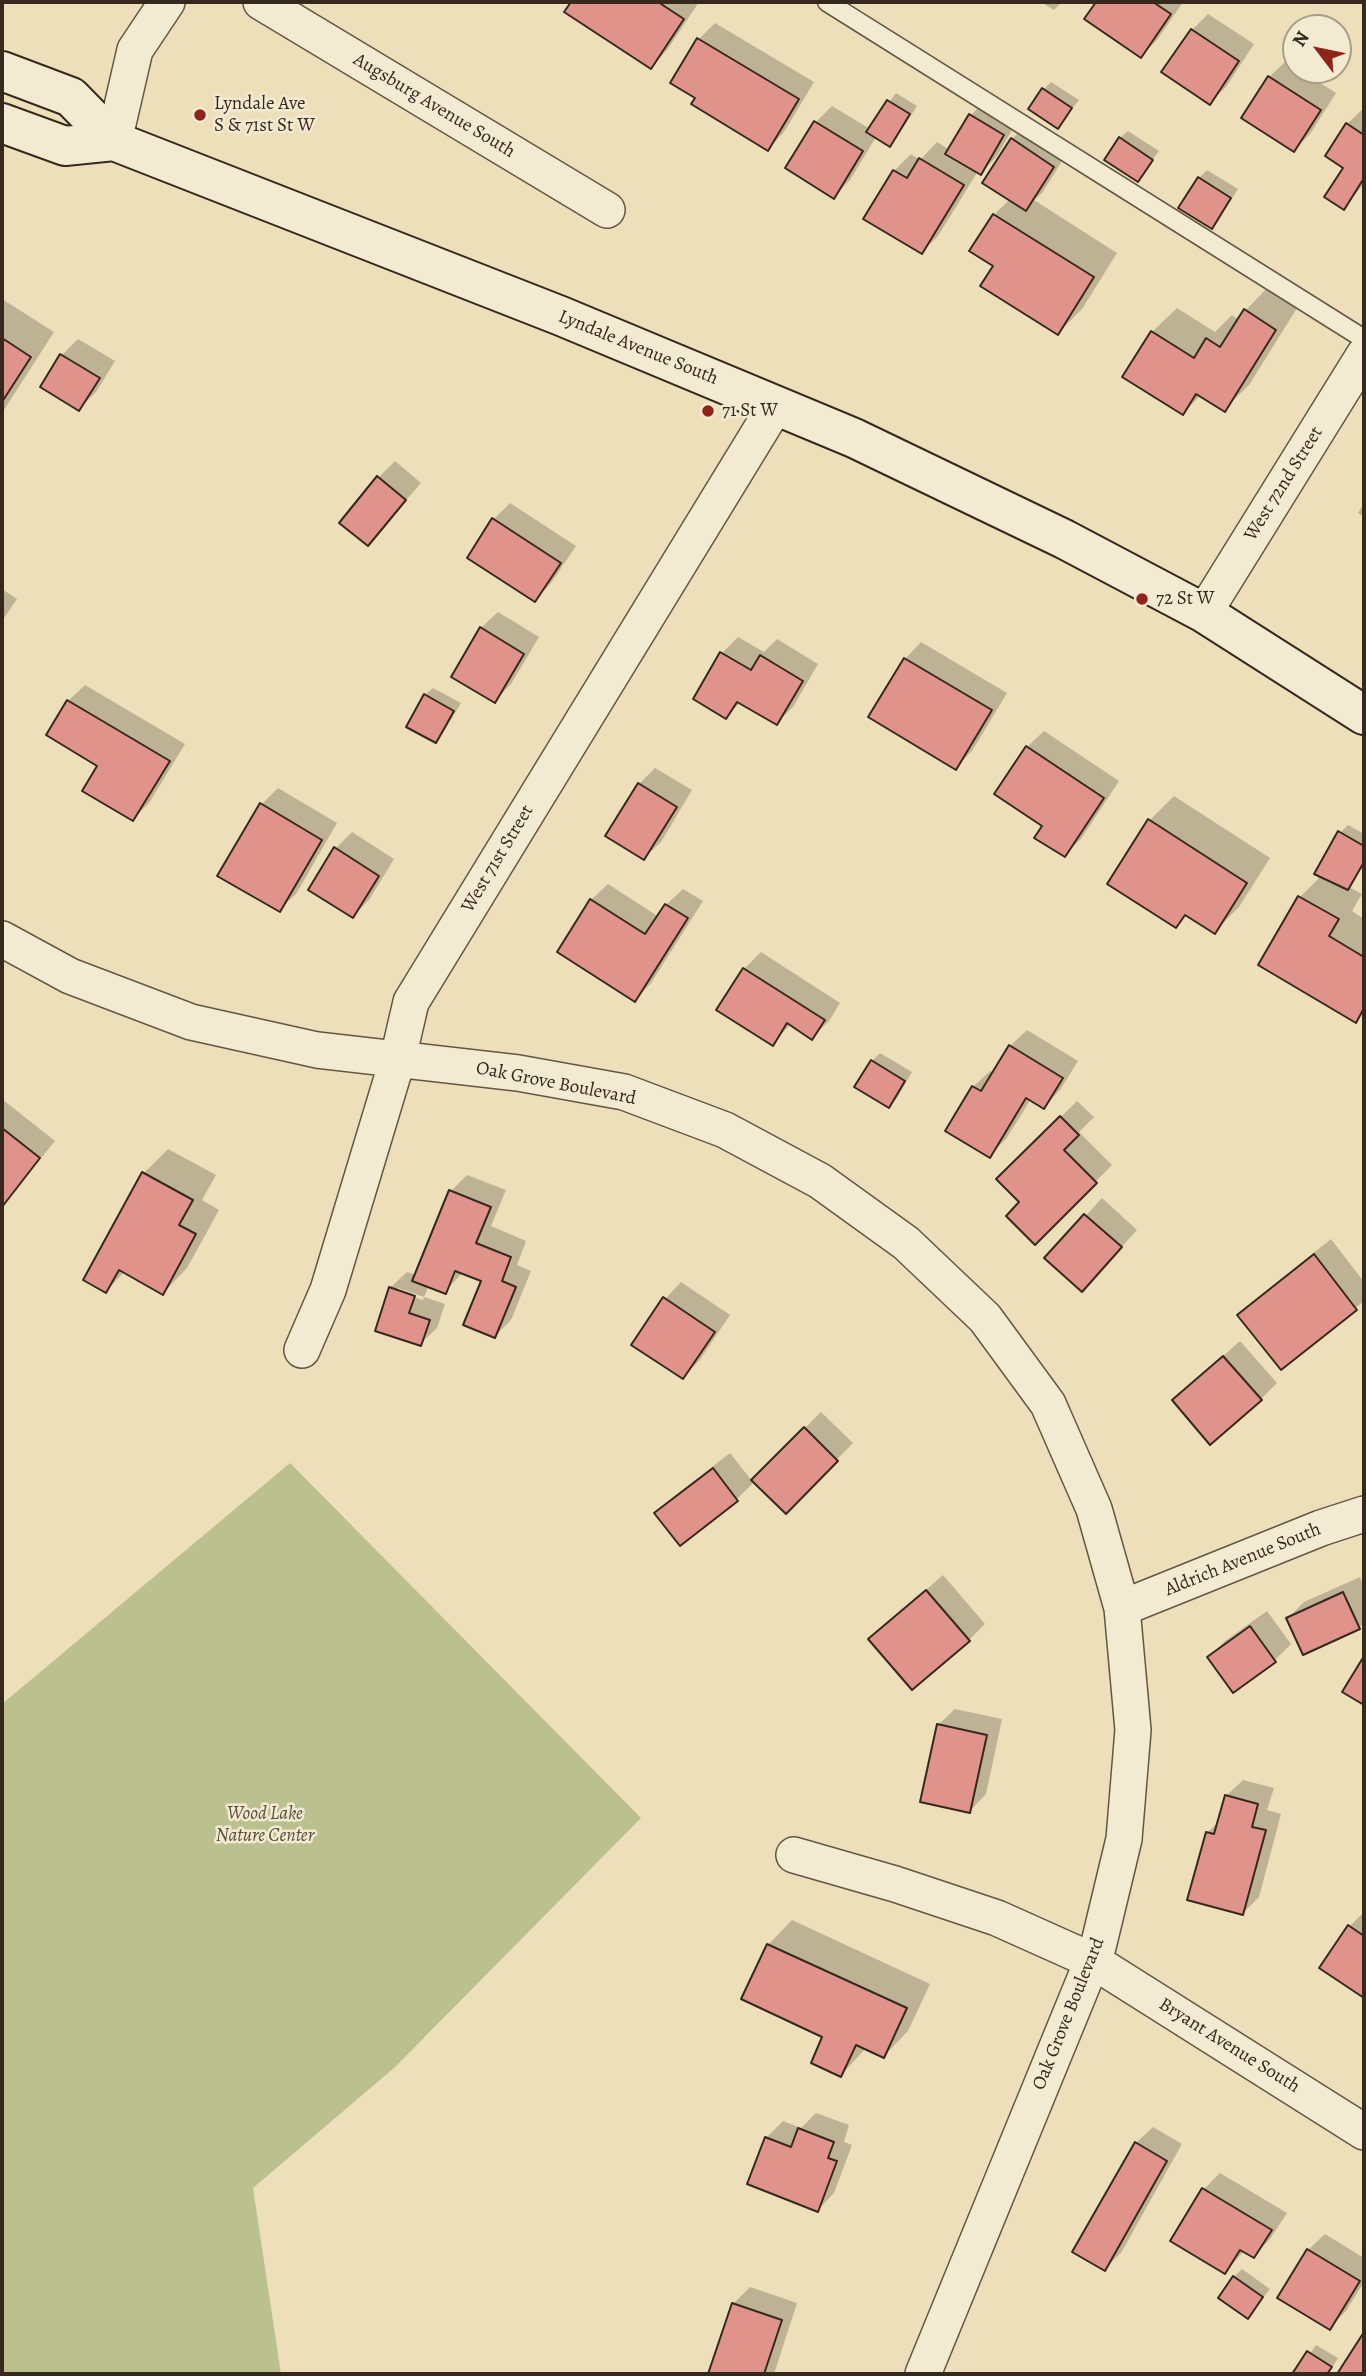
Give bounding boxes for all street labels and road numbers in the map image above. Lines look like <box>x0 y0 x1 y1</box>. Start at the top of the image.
street label: Augsburg Avenue South <box>349 49 519 163</box>
street label: Lyndale Avenue South <box>555 306 721 390</box>
street label: West 72nd Street <box>1240 423 1328 545</box>
street label: West 71st Street <box>457 801 539 917</box>
street label: Oak Grove Boulevard <box>474 1057 638 1111</box>
street label: Aldrich Avenue South <box>1162 1518 1324 1602</box>
street label: Oak Grove Boulevard <box>1028 1934 1110 2094</box>
street label: Bryant Avenue South <box>1154 1993 1304 2099</box>

